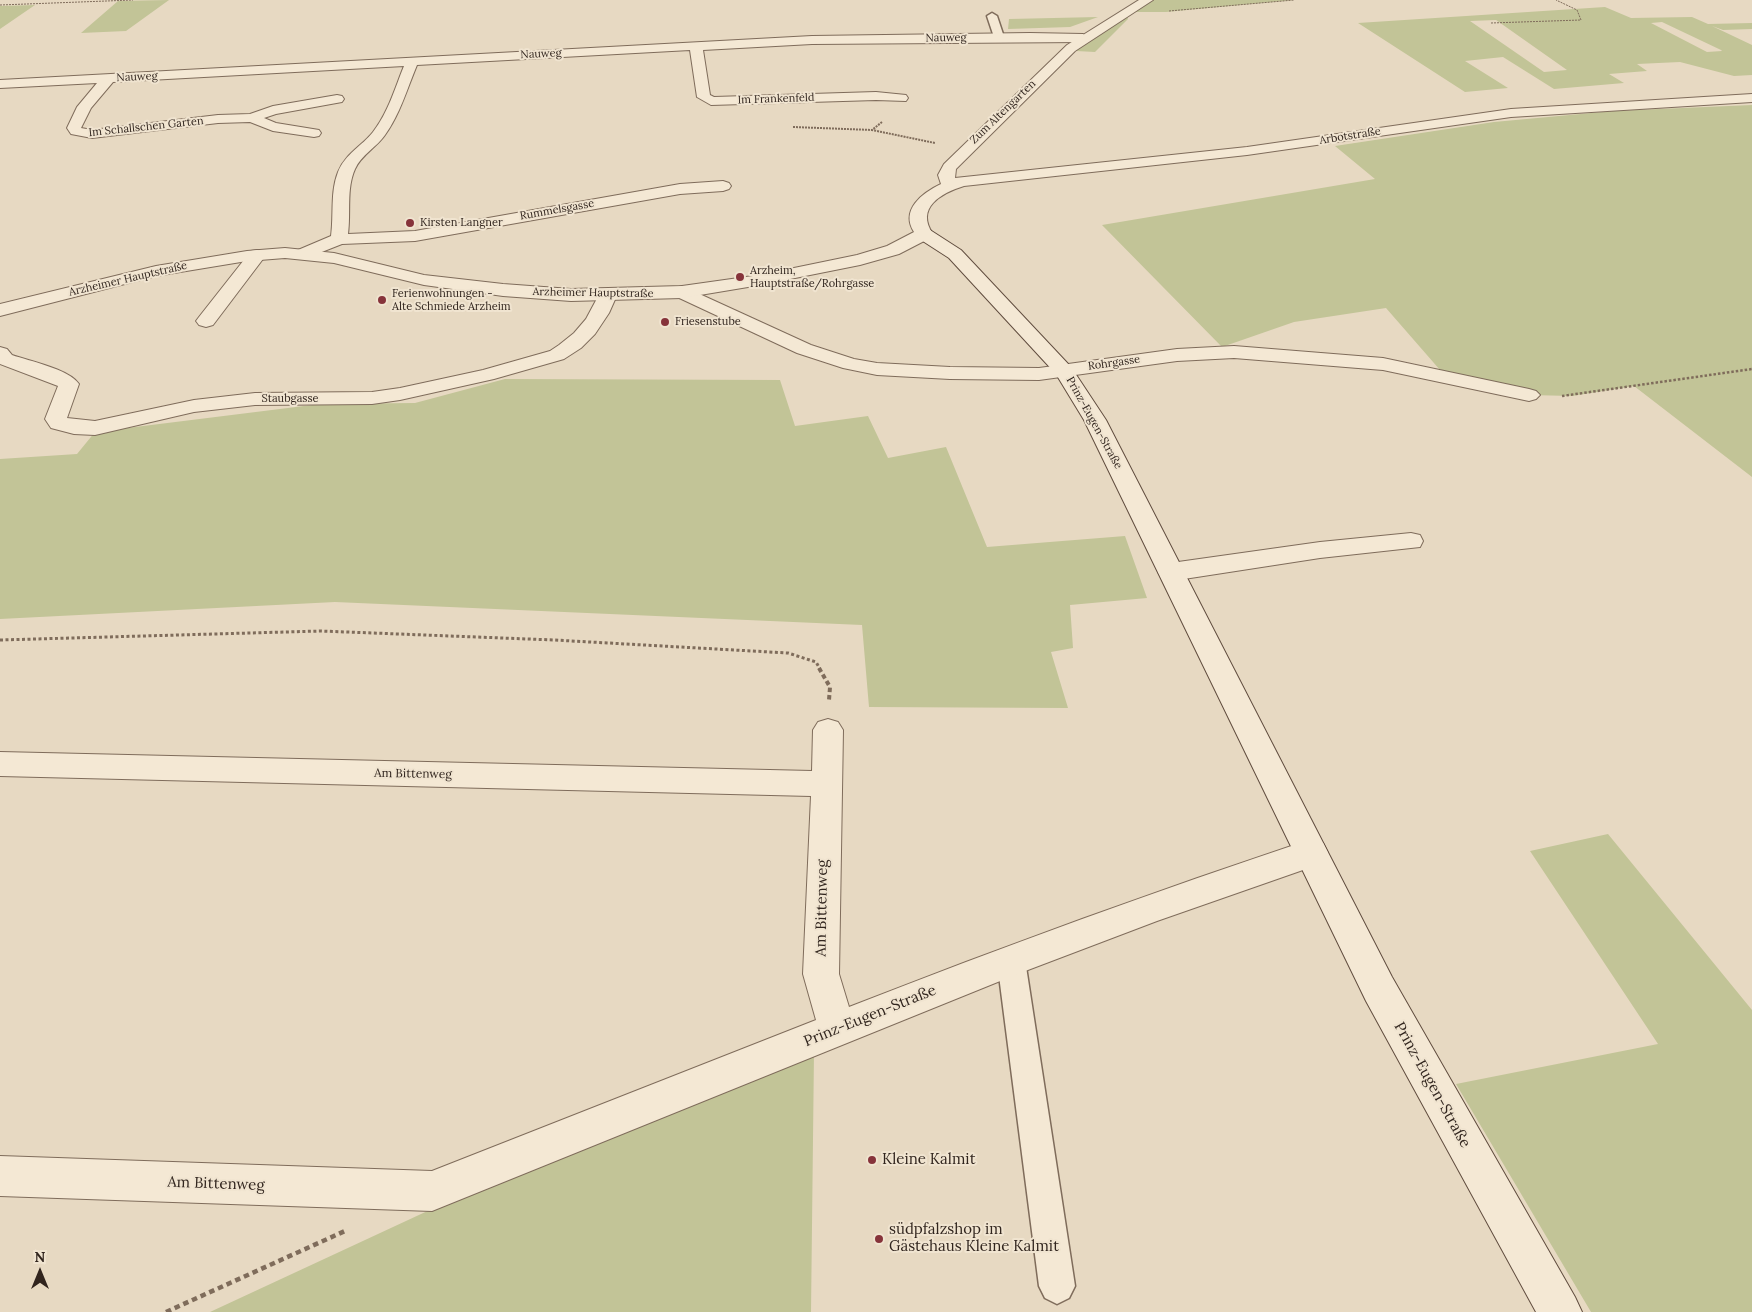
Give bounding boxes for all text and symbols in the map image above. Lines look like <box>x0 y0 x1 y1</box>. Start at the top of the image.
street label: Nauweg <box>925 31 967 45</box>
street label: Nauweg <box>520 46 562 62</box>
street label: Nauweg <box>116 69 158 85</box>
street label: Zum Altengarten <box>967 77 1039 147</box>
street label: Im Frankenfeld <box>737 91 815 107</box>
street label: Im Schallschen Garten <box>88 114 204 140</box>
street label: Arbotstraße <box>1318 125 1382 147</box>
street label: Rummelsgasse <box>519 197 595 223</box>
place label: Kirsten Langner <box>420 216 503 230</box>
marker: Kirsten Langner <box>404 217 416 229</box>
street label: Arzheimer Hauptstraße <box>68 259 188 299</box>
place label: Arzheim, Hauptstraße/Rohrgasse <box>750 264 874 290</box>
marker: Arzheim, Hauptstraße/Rohrgasse <box>734 271 746 283</box>
street label: Arzheimer Hauptstraße <box>532 285 654 301</box>
place label: Ferienwohnungen - Alte Schmiede Arzheim <box>392 287 511 313</box>
marker: Ferienwohnungen - Alte Schmiede Arzheim <box>376 294 388 306</box>
place label: Friesenstube <box>675 315 741 329</box>
marker: Friesenstube <box>659 316 671 328</box>
street label: Rohrgasse <box>1087 353 1141 373</box>
street label: Prinz-Eugen-Straße <box>1063 375 1125 471</box>
street label: Staubgasse <box>262 392 318 406</box>
street label: Am Bittenweg <box>374 766 452 782</box>
street label: Am Bittenweg <box>812 859 832 957</box>
street label: Prinz-Eugen-Straße <box>801 981 939 1051</box>
street label: Prinz-Eugen-Straße <box>1390 1019 1474 1151</box>
place label: Kleine Kalmit <box>882 1151 976 1169</box>
marker: Kleine Kalmit <box>866 1154 878 1166</box>
street label: Am Bittenweg <box>167 1173 265 1195</box>
place label: südpfalzshop im Gästehaus Kleine Kalmit <box>889 1221 1059 1256</box>
marker: südpfalzshop im Gästehaus Kleine Kalmit <box>873 1233 885 1245</box>
north arrow <box>15 1247 65 1297</box>
text: N <box>35 1248 45 1266</box>

